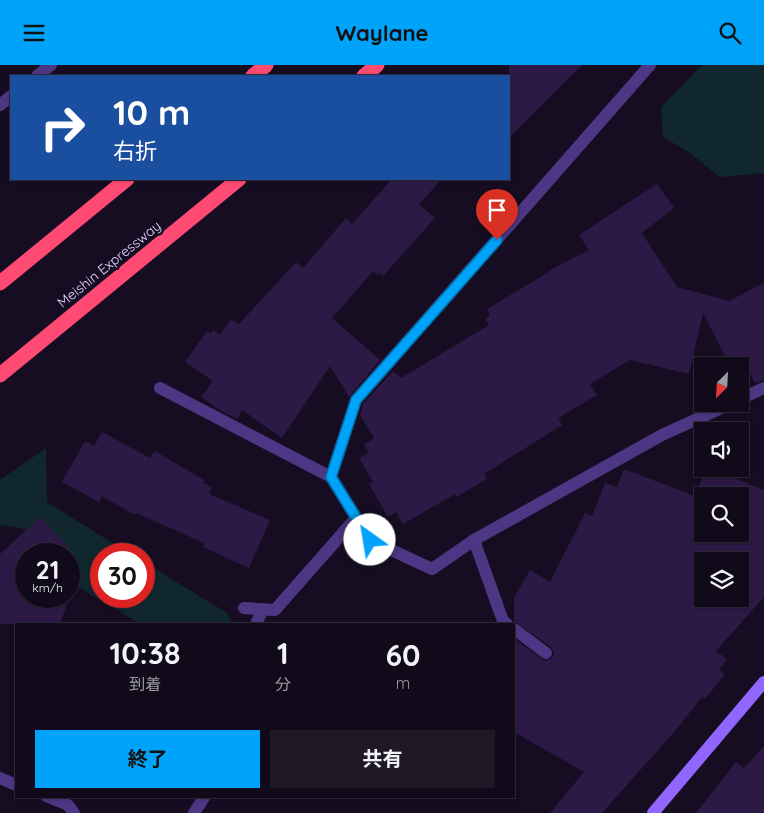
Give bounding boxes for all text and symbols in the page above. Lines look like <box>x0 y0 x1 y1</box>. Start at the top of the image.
icon: menu <box>20 19 48 47</box>
text: Waylane <box>335 19 429 47</box>
icon: search <box>716 19 744 47</box>
text: 10 m <box>113 90 190 134</box>
icon: right <box>30 95 95 160</box>
text: 右折 <box>113 137 157 165</box>
pin <box>476 189 518 240</box>
icon: arrive <box>483 196 511 224</box>
street label: Meishin Expressway <box>53 217 165 311</box>
north arrow <box>694 357 749 413</box>
map controls <box>694 357 749 607</box>
button: sound <box>694 422 749 477</box>
button: search <box>694 487 749 542</box>
position arrow <box>343 513 395 565</box>
speed limit sign: 30 <box>90 543 155 608</box>
button: layers <box>694 552 749 607</box>
text: 21 <box>36 554 59 585</box>
text: km/h <box>32 580 63 595</box>
text: 10:38 <box>110 634 180 672</box>
text: 1 <box>277 634 289 672</box>
text: 60 <box>385 636 420 674</box>
text: m <box>396 673 410 693</box>
text: 到着 <box>129 674 161 694</box>
text: 分 <box>275 674 291 694</box>
button: 終了 <box>35 730 260 788</box>
button: 共有 <box>270 730 495 788</box>

